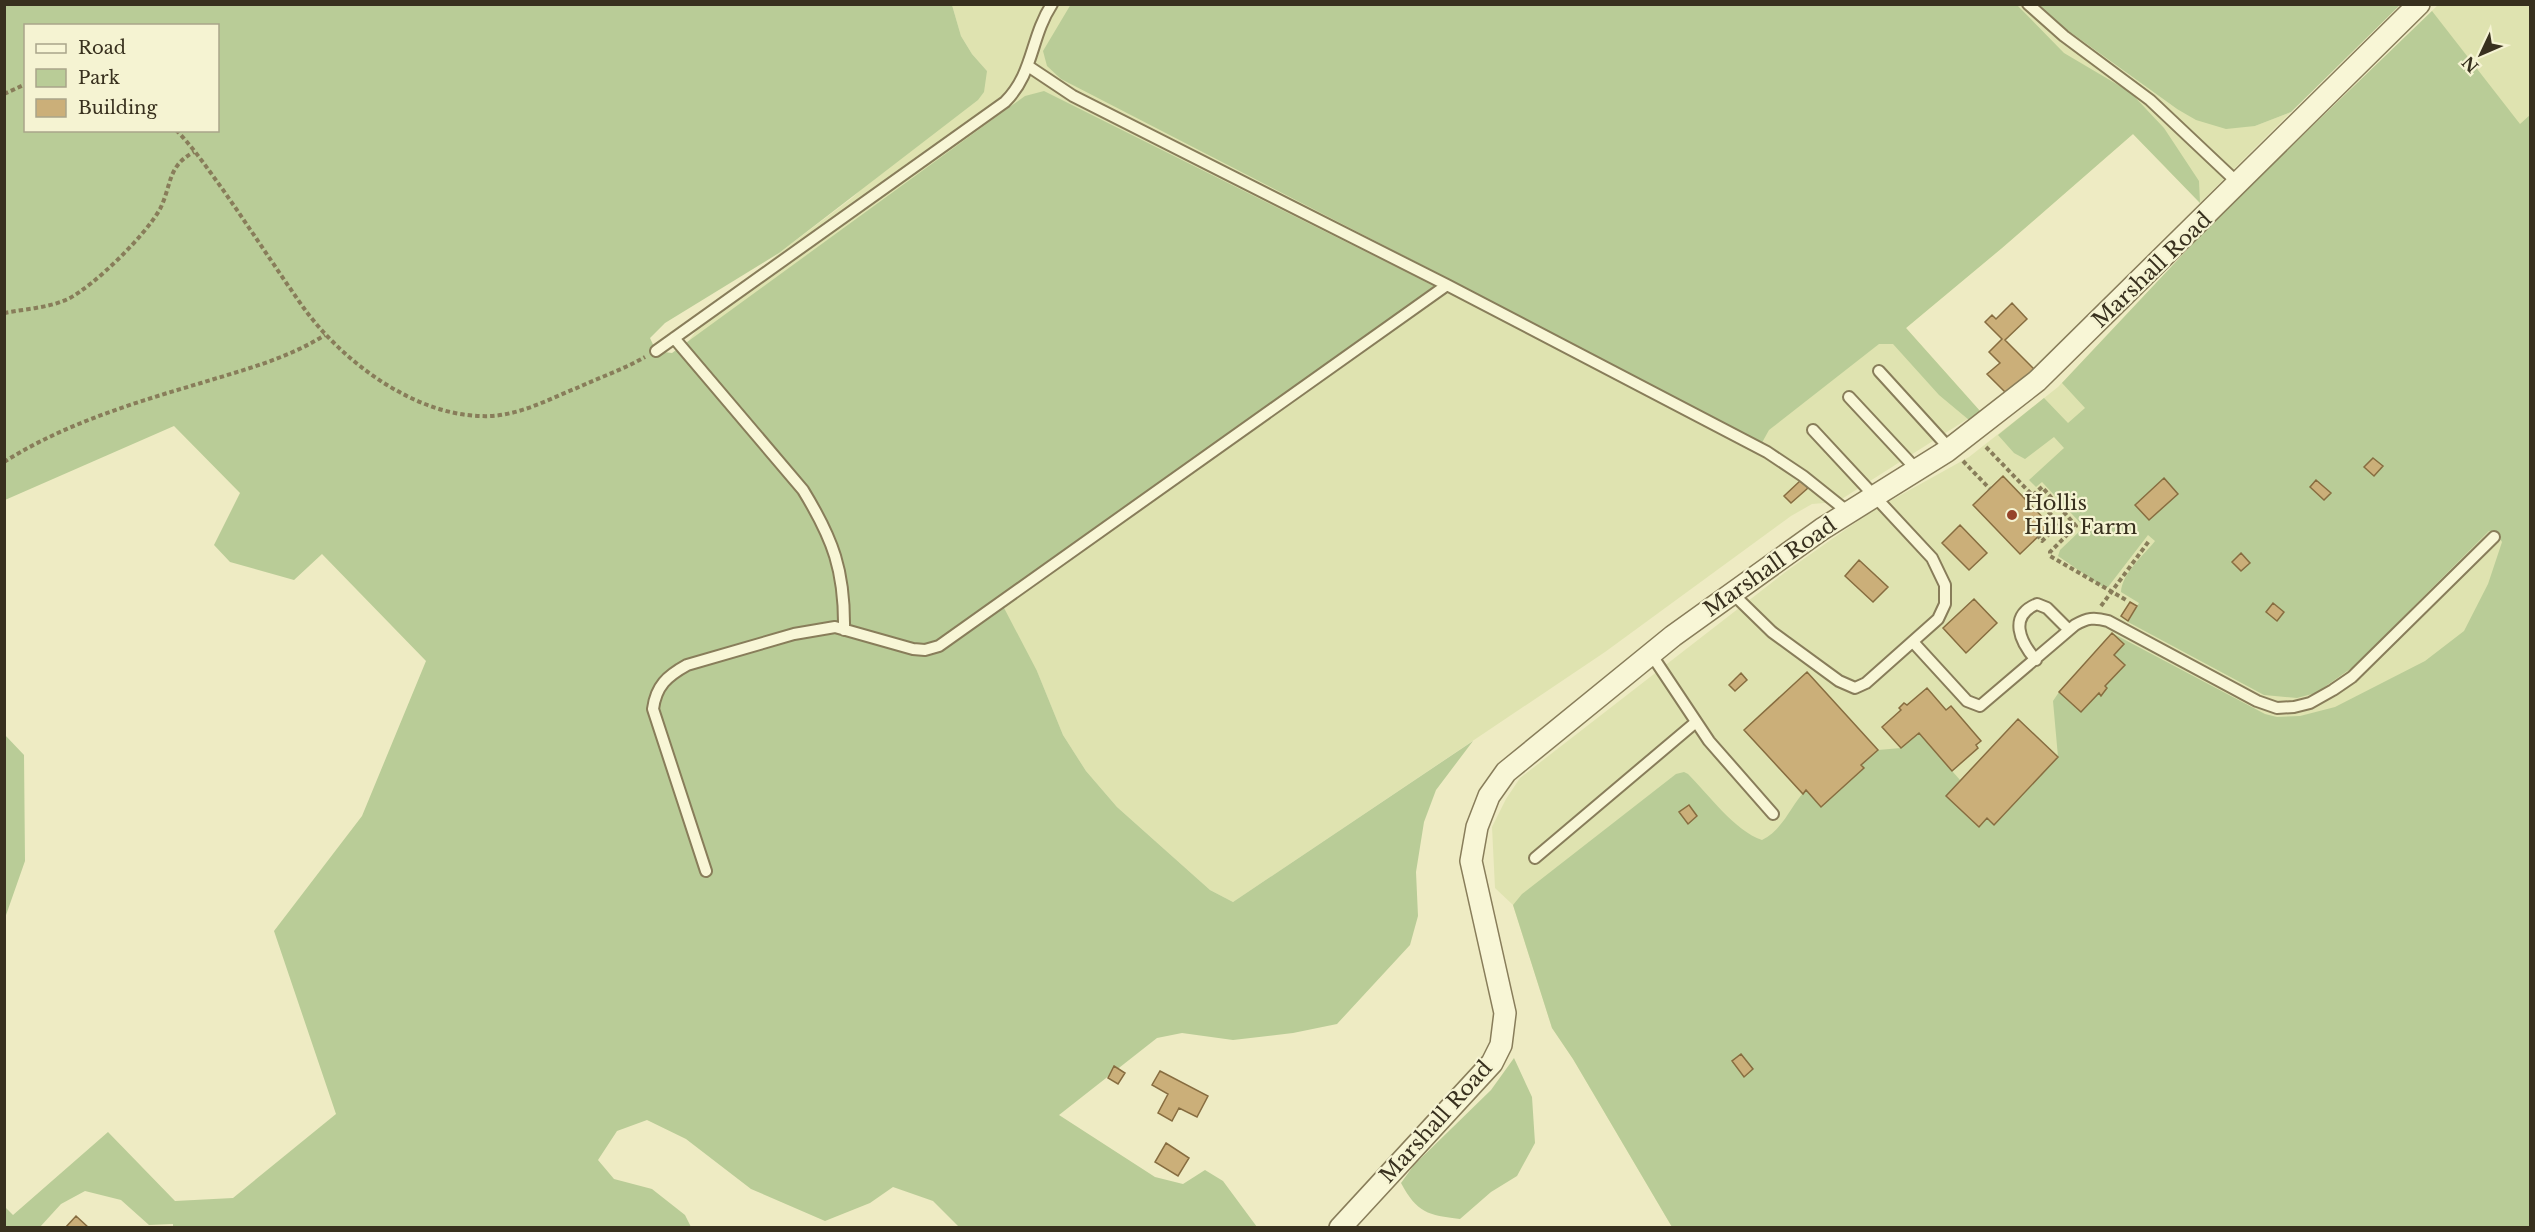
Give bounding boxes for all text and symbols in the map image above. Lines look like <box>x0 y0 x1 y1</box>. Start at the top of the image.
legend <box>24 24 219 132</box>
north arrow <box>2451 24 2511 84</box>
text: Road <box>78 37 126 59</box>
text: N <box>2458 52 2483 77</box>
text: Park <box>78 67 120 89</box>
text: Building <box>78 97 157 119</box>
street label: Marshall Road <box>2087 207 2217 333</box>
place label: Hollis Hills Farm <box>2024 490 2138 540</box>
marker: Hollis Hills Farm <box>2005 508 2019 522</box>
street label: Marshall Road <box>1699 512 1841 622</box>
street label: Marshall Road <box>1374 1055 1498 1189</box>

